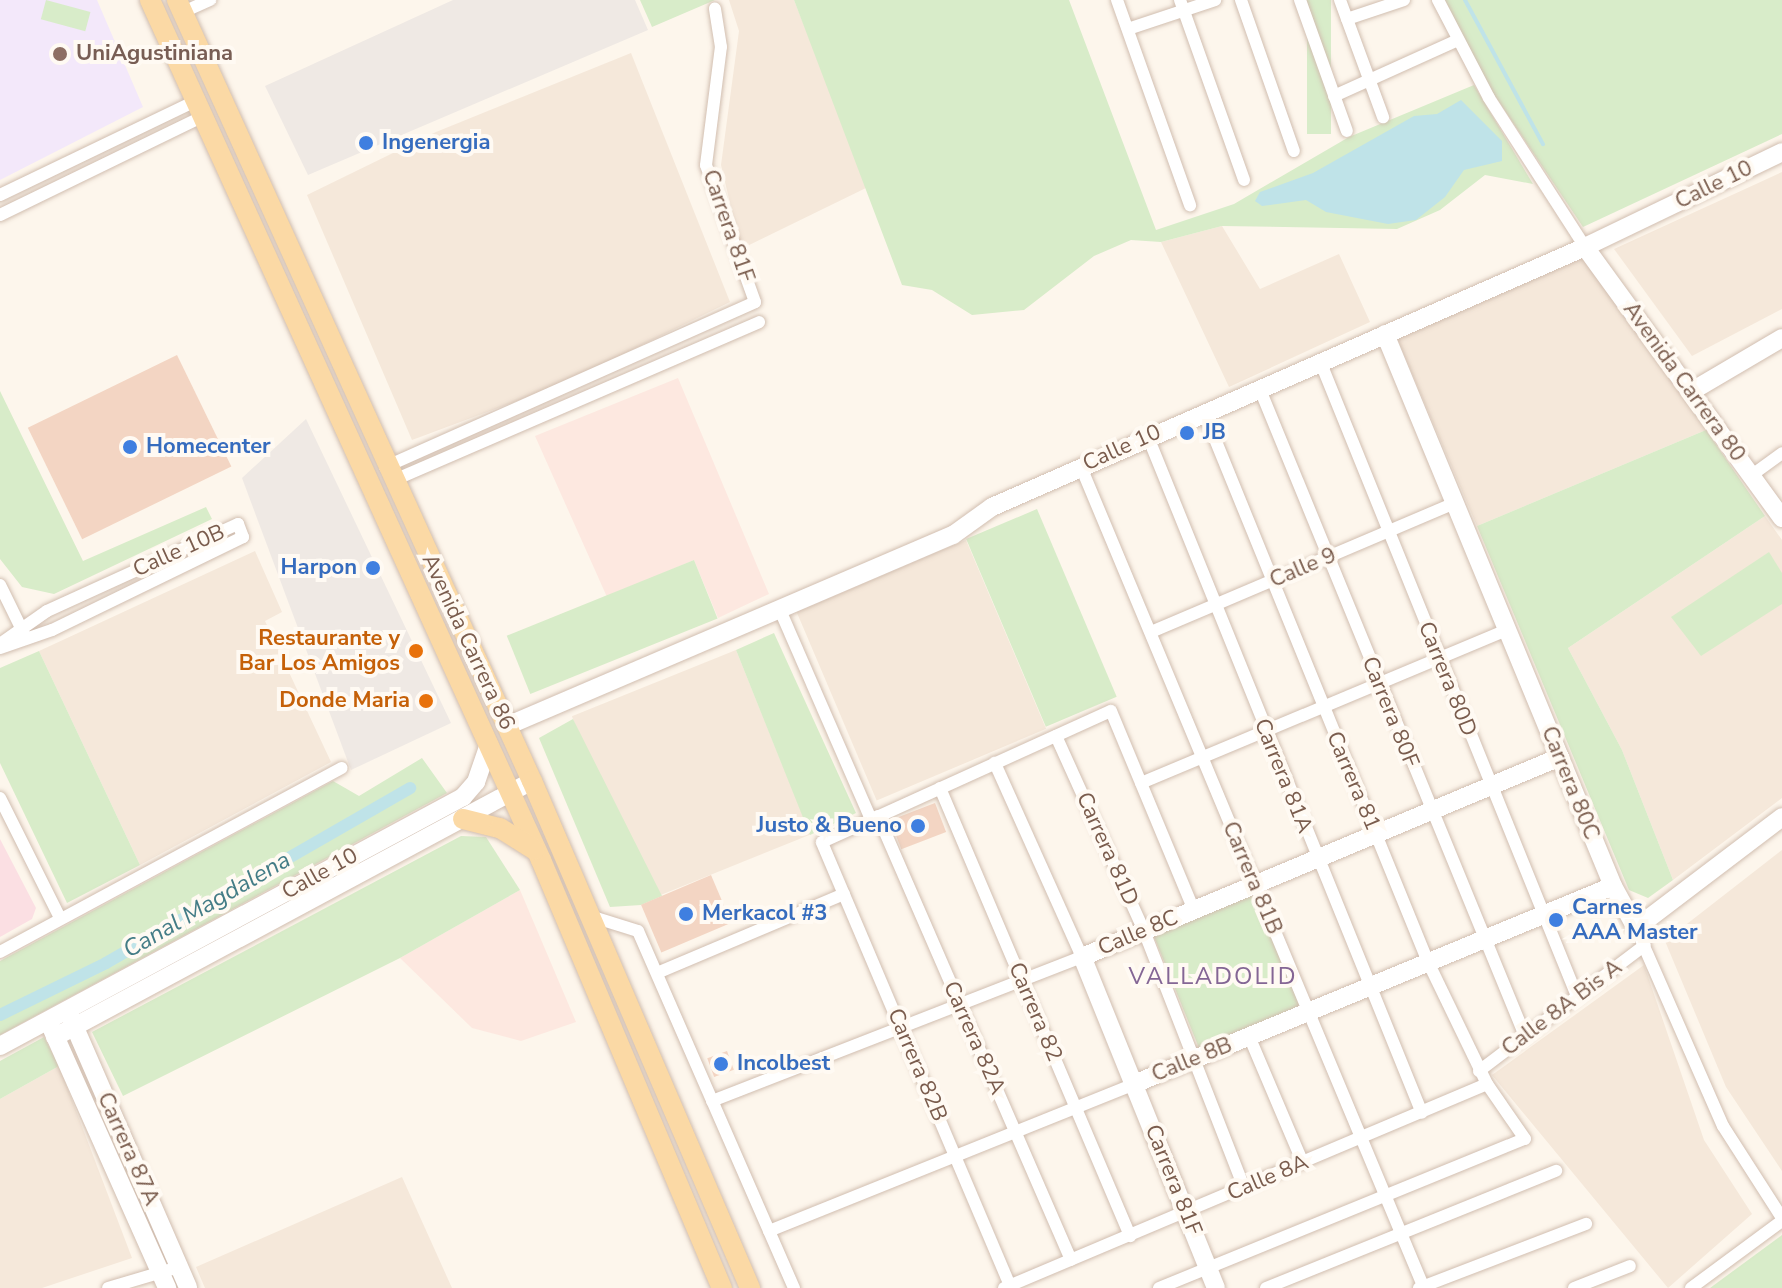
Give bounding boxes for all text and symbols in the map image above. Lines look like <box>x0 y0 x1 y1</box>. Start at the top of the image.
place label: UniAgustiniana <box>76 41 233 67</box>
marker: UniAgustiniana <box>51 45 69 63</box>
place label: Ingenergia <box>382 130 490 156</box>
marker: Ingenergia <box>357 134 375 152</box>
street label: Calle 10 <box>1671 155 1757 215</box>
street label: Carrera 81F <box>696 166 760 286</box>
street label: Avenida Carrera 80 <box>1617 297 1751 467</box>
street label: Calle 10 <box>1079 419 1165 477</box>
place label: JB <box>1203 420 1226 446</box>
marker: JB <box>1178 424 1196 442</box>
place label: Homecenter <box>146 434 271 460</box>
marker: Homecenter <box>121 438 139 456</box>
street label: Calle 10B <box>129 519 229 583</box>
street label: Calle 9 <box>1266 542 1340 594</box>
street label: Avenida Carrera 86 <box>416 550 520 734</box>
place label: Harpon <box>281 555 357 581</box>
marker: Harpon <box>364 559 382 577</box>
street label: Carrera 80D <box>1412 618 1482 740</box>
place label: Restaurante y Bar Los Amigos <box>239 625 400 676</box>
marker: Restaurante y Bar Los Amigos <box>407 642 425 660</box>
street label: Carrera 80F <box>1356 653 1424 771</box>
place label: Donde Maria <box>279 688 410 714</box>
marker: Donde Maria <box>417 692 435 710</box>
street label: Carrera 81A <box>1248 715 1318 837</box>
street label: Carrera 80C <box>1535 723 1605 843</box>
street label: Carrera 81 <box>1320 728 1386 834</box>
street label: Carrera 81D <box>1070 788 1144 910</box>
place label: Justo & Bueno <box>757 813 902 839</box>
marker: Justo & Bueno <box>909 817 927 835</box>
street label: Carrera 81B <box>1216 818 1288 938</box>
street label: Calle 10 <box>277 842 363 906</box>
water label: Canal Magdalena <box>118 845 296 965</box>
place label: Carnes AAA Master <box>1572 894 1698 946</box>
place label: Merkacol #3 <box>702 901 828 927</box>
street label: Calle 8C <box>1094 904 1182 962</box>
marker: Merkacol #3 <box>677 905 695 923</box>
marker: Carnes AAA Master <box>1547 911 1565 929</box>
street label: Calle 8A Bis A <box>1497 954 1627 1062</box>
street label: Carrera 82 <box>1002 959 1068 1065</box>
district label: VALLADOLID <box>1129 963 1297 991</box>
street label: Carrera 82A <box>937 977 1011 1099</box>
street label: Carrera 82B <box>881 1005 953 1125</box>
street label: Calle 8B <box>1148 1032 1236 1088</box>
place label: Incolbest <box>737 1051 830 1077</box>
marker: Incolbest <box>712 1055 730 1073</box>
street label: Carrera 87A <box>91 1088 165 1210</box>
street label: Carrera 81F <box>1139 1121 1207 1239</box>
street label: Calle 8A <box>1223 1149 1313 1207</box>

